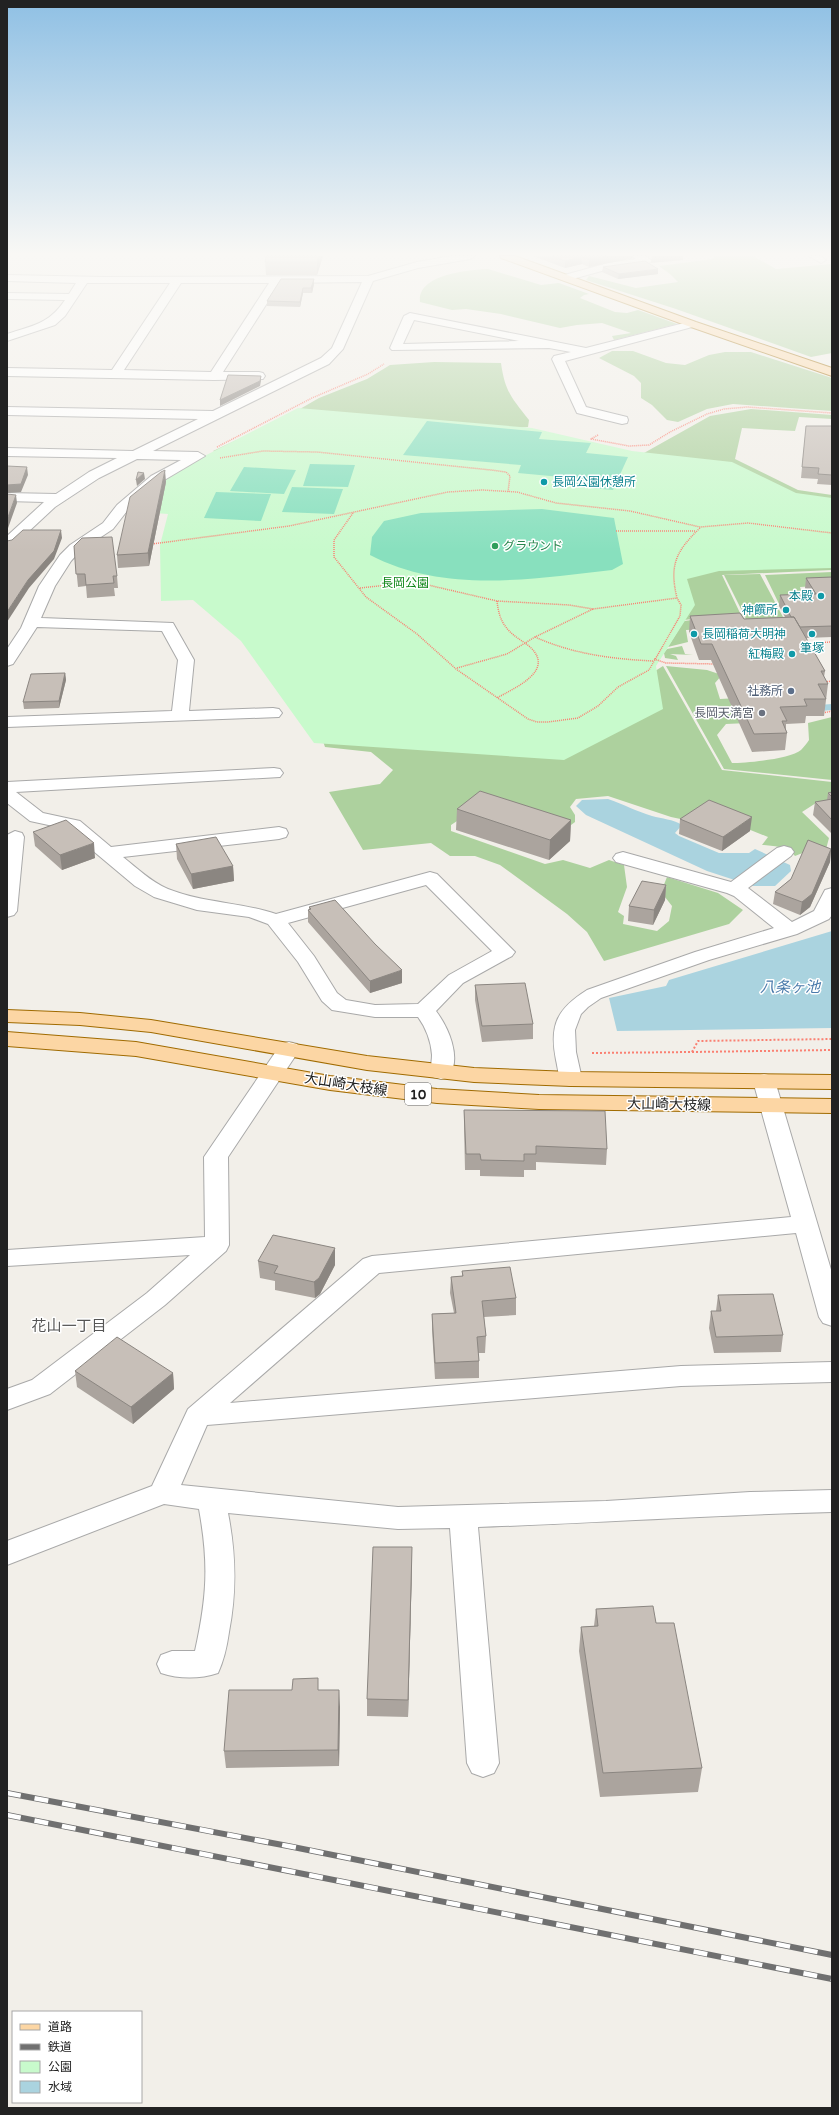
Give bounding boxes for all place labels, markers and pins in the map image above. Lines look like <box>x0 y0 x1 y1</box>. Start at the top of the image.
place label: 長岡公園休憩所 <box>552 475 636 489</box>
marker: 長岡公園休憩所 <box>539 477 549 487</box>
place label: グラウンド <box>503 539 563 553</box>
marker: グラウンド <box>490 541 500 551</box>
place label: 本殿 <box>789 589 813 603</box>
marker: 本殿 <box>816 591 826 601</box>
place label: 神饌所 <box>742 603 778 617</box>
marker: 神饌所 <box>781 605 791 615</box>
place label: 長岡稲荷大明神 <box>702 627 786 641</box>
marker: 長岡稲荷大明神 <box>689 629 699 639</box>
marker: 筆塚 <box>807 629 817 639</box>
place label: 筆塚 <box>800 641 824 655</box>
place label: 紅梅殿 <box>748 647 784 661</box>
marker: 紅梅殿 <box>787 649 797 659</box>
place label: 社務所 <box>747 684 783 698</box>
marker: 社務所 <box>786 686 796 696</box>
place label: 長岡天満宮 <box>694 706 754 720</box>
marker: 長岡天満宮 <box>757 708 767 718</box>

